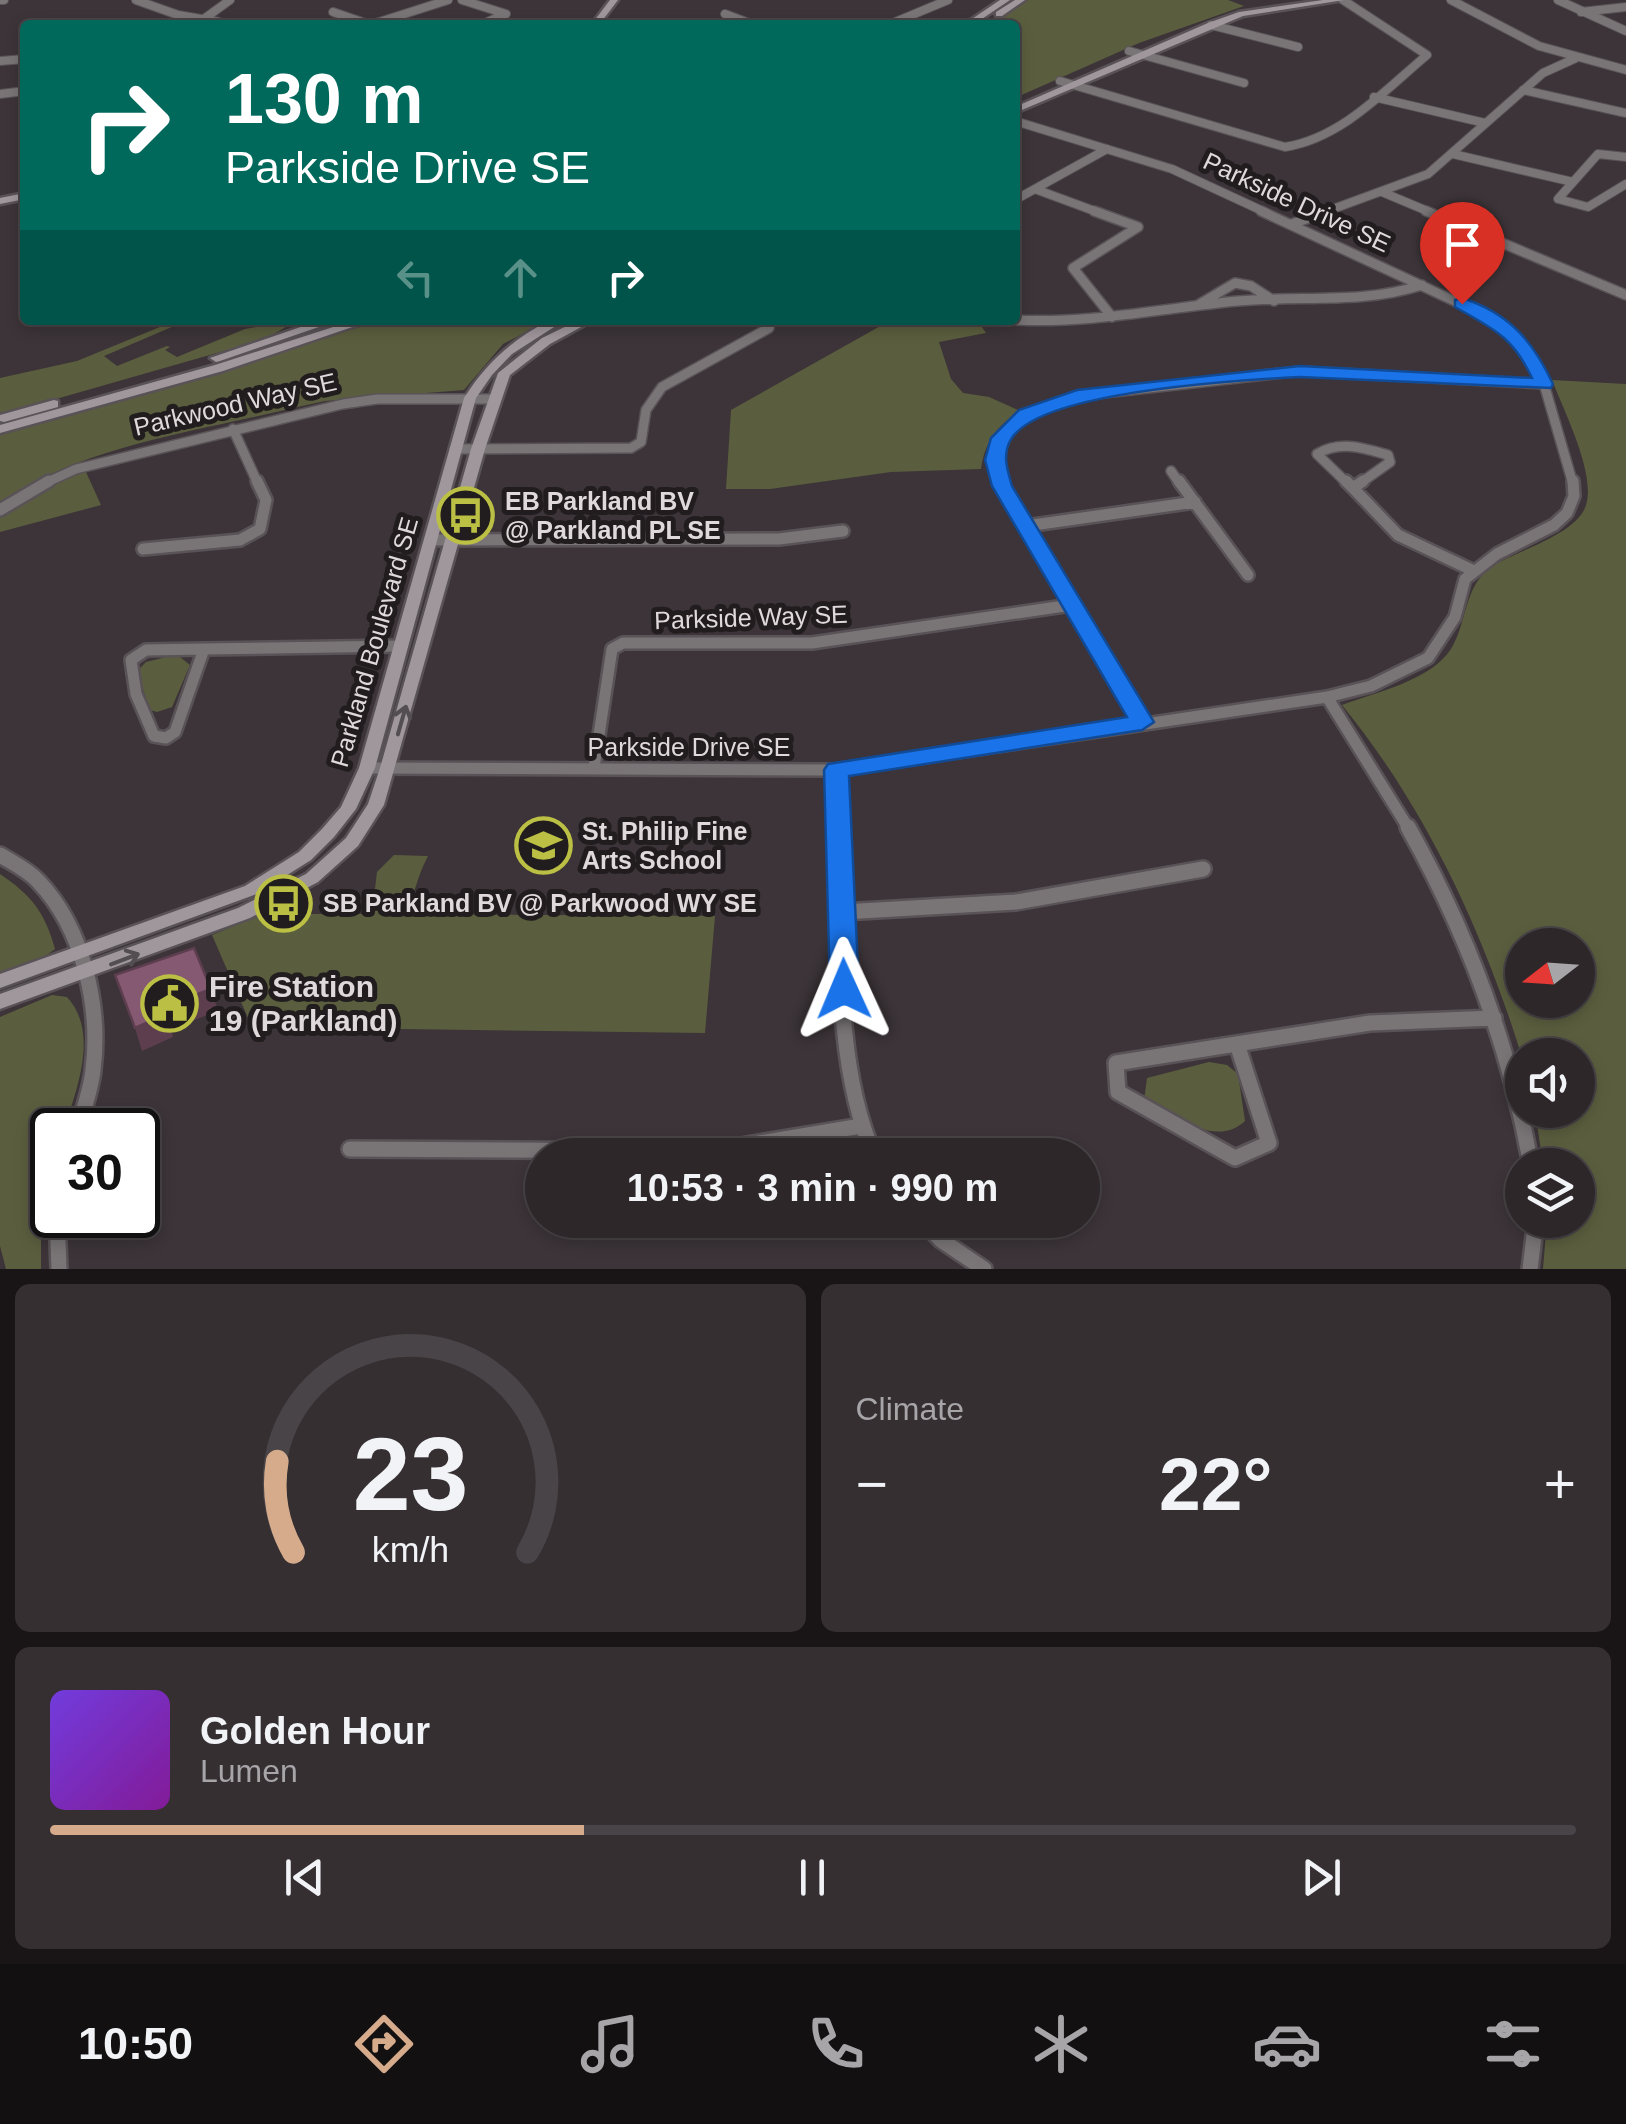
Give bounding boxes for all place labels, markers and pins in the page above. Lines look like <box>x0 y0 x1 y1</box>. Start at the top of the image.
pin <box>1420 202 1505 305</box>
bus stop icon: EB Parkland BV @ Parkland PL SE <box>436 485 496 545</box>
place label: EB Parkland BV @ Parkland PL SE <box>505 487 721 544</box>
school or university icon: St. Philip Fine Arts School <box>513 815 573 875</box>
place label: St. Philip Fine Arts School <box>582 817 747 874</box>
bus stop icon: SB Parkland BV @ Parkwood WY SE <box>254 873 314 933</box>
place label: SB Parkland BV @ Parkwood WY SE <box>323 889 757 917</box>
place label: Fire Station 19 (Parkland) <box>209 970 397 1037</box>
public building icon: Fire Station 19 (Parkland) <box>140 974 200 1034</box>

